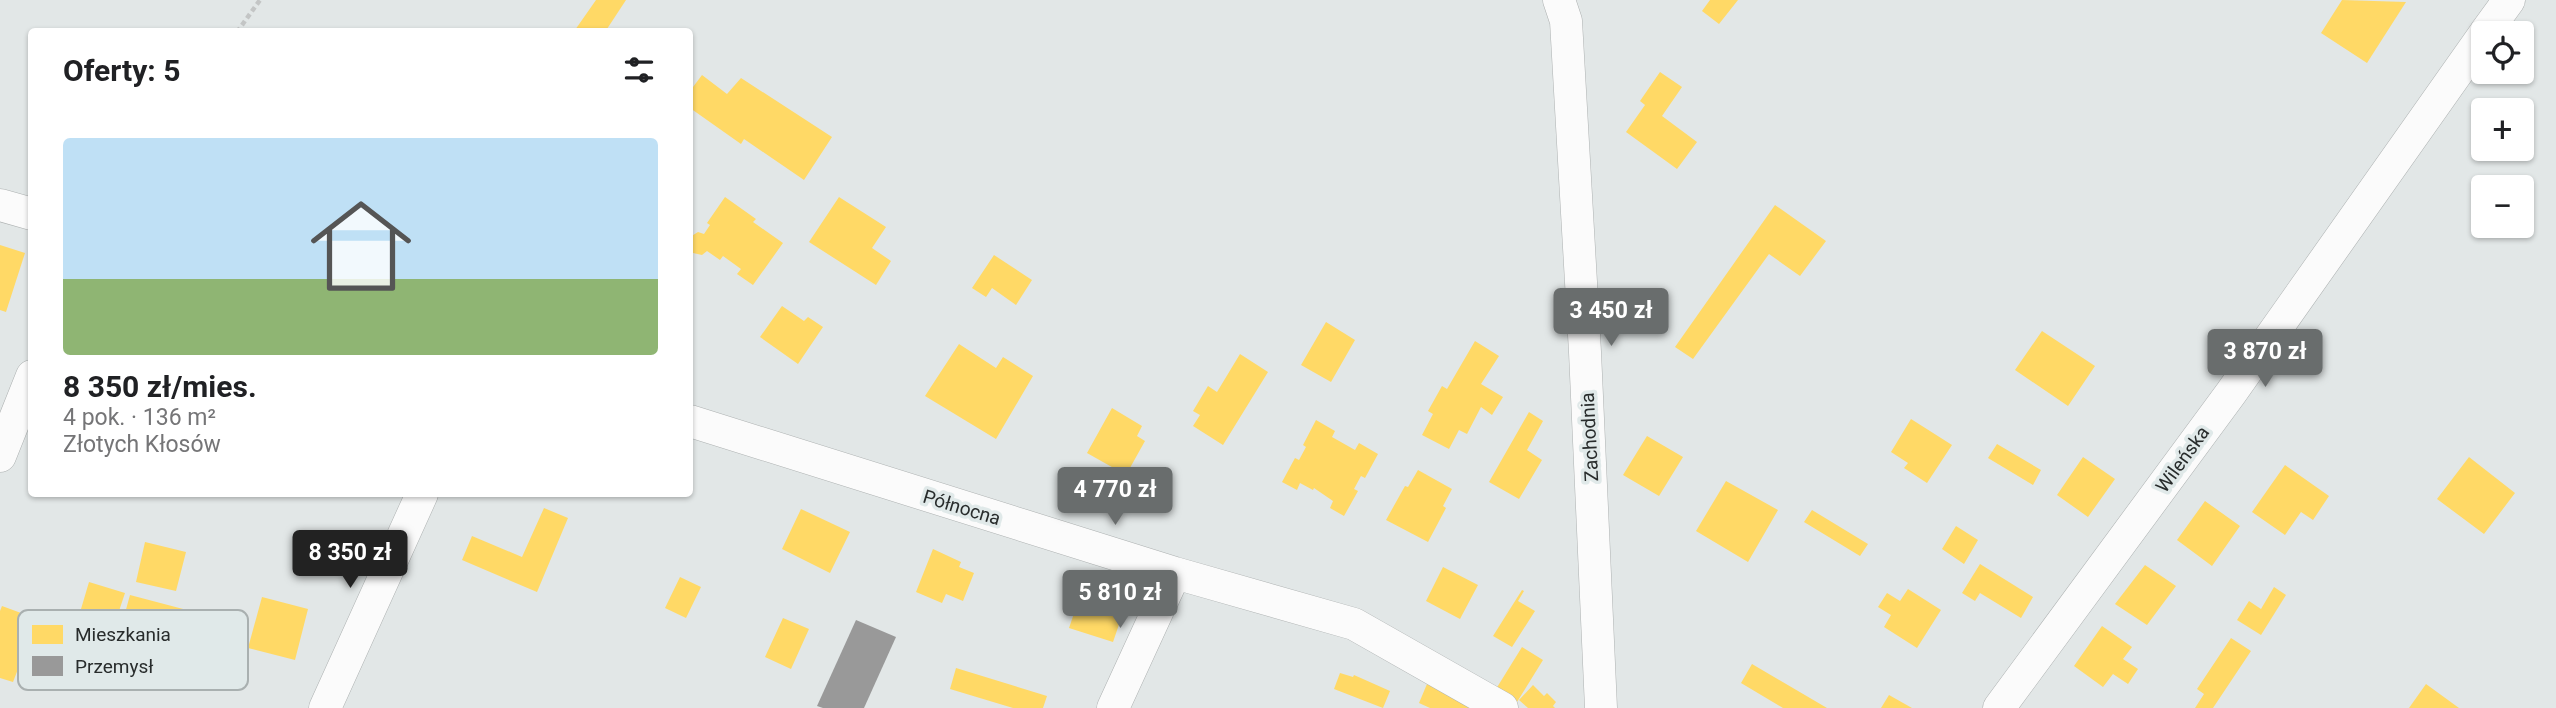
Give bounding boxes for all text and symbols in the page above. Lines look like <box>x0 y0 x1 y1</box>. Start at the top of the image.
map controls <box>2471 21 2534 238</box>
button: locate <box>2471 21 2534 84</box>
icon: filters <box>620 51 658 89</box>
text: Oferty: 5 <box>63 53 180 88</box>
button: + <box>2471 98 2534 161</box>
button: − <box>2471 175 2534 238</box>
icon: home <box>298 183 424 309</box>
pin: 3 450 zł <box>1539 288 1683 348</box>
text: 3 450 zł <box>1570 297 1652 324</box>
pin: 3 870 zł <box>2193 330 2337 389</box>
text: 3 870 zł <box>2224 338 2306 365</box>
text: 8 350 zł/mies. <box>63 369 257 404</box>
street label: Zachodnia <box>1576 392 1603 482</box>
text: 4 pok. · 136 m² <box>63 404 216 431</box>
street label: Wileńska <box>2151 422 2214 497</box>
text: Złotych Kłosów <box>63 431 221 458</box>
pin: 4 770 zł <box>1043 468 1187 527</box>
text: 4 770 zł <box>1074 476 1156 503</box>
street label: Północna <box>920 485 1003 530</box>
pin: 8 350 zł <box>278 530 422 590</box>
text: 8 350 zł <box>309 539 391 566</box>
pin: 5 810 zł <box>1048 570 1192 630</box>
text: 5 810 zł <box>1079 579 1161 606</box>
legend <box>18 610 248 690</box>
text: Mieszkania <box>75 623 171 646</box>
text: Przemysł <box>75 655 153 678</box>

